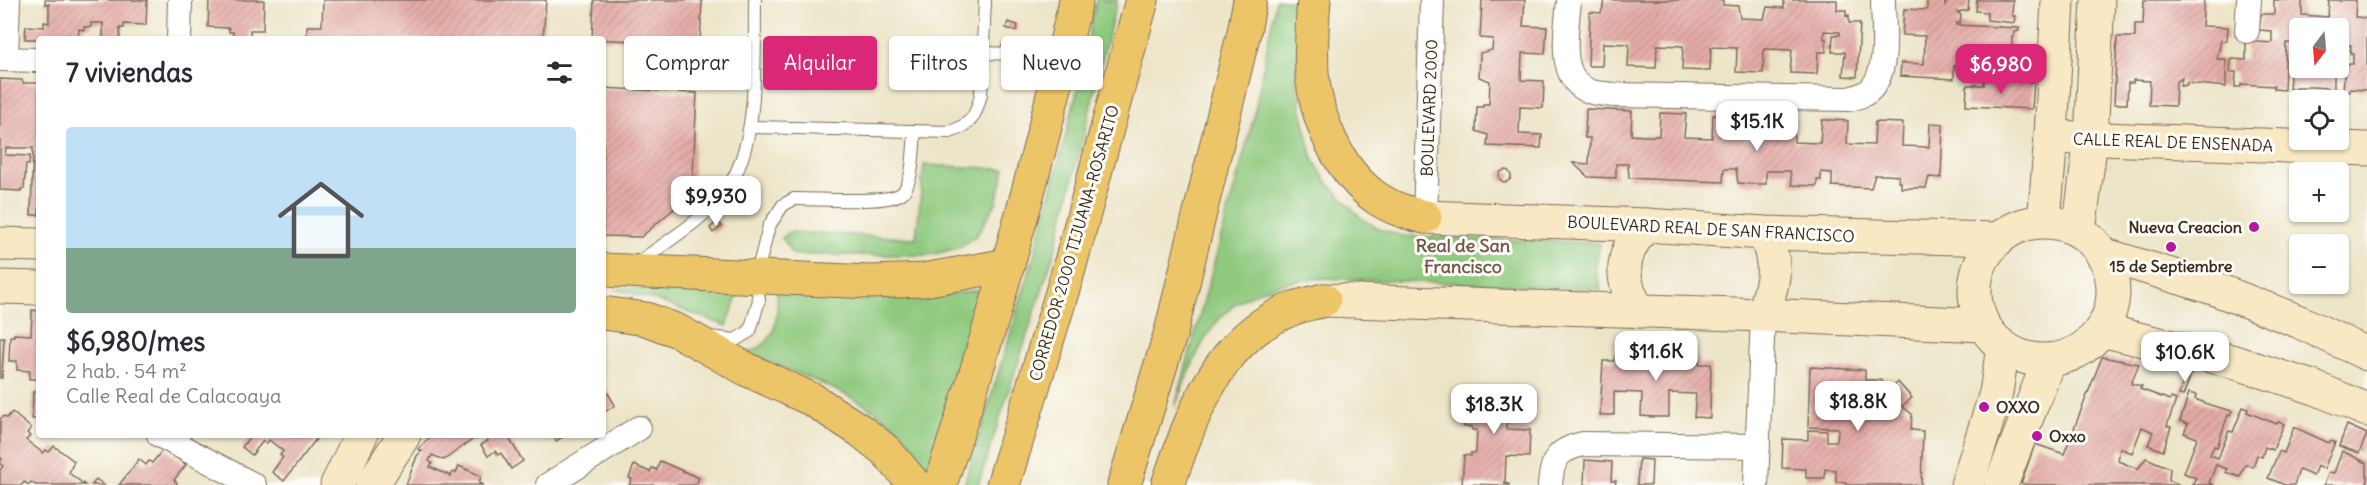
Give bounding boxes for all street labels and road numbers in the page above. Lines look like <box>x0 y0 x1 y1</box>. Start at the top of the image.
street label: BOULEVARD 2000 <box>1417 39 1441 177</box>
street label: CORREDOR 2000 TIJUANA-ROSARITO <box>1025 103 1123 383</box>
street label: CALLE REAL DE ENSENADA <box>2073 129 2273 155</box>
street label: BOULEVARD REAL DE SAN FRANCISCO <box>1567 211 1855 247</box>

